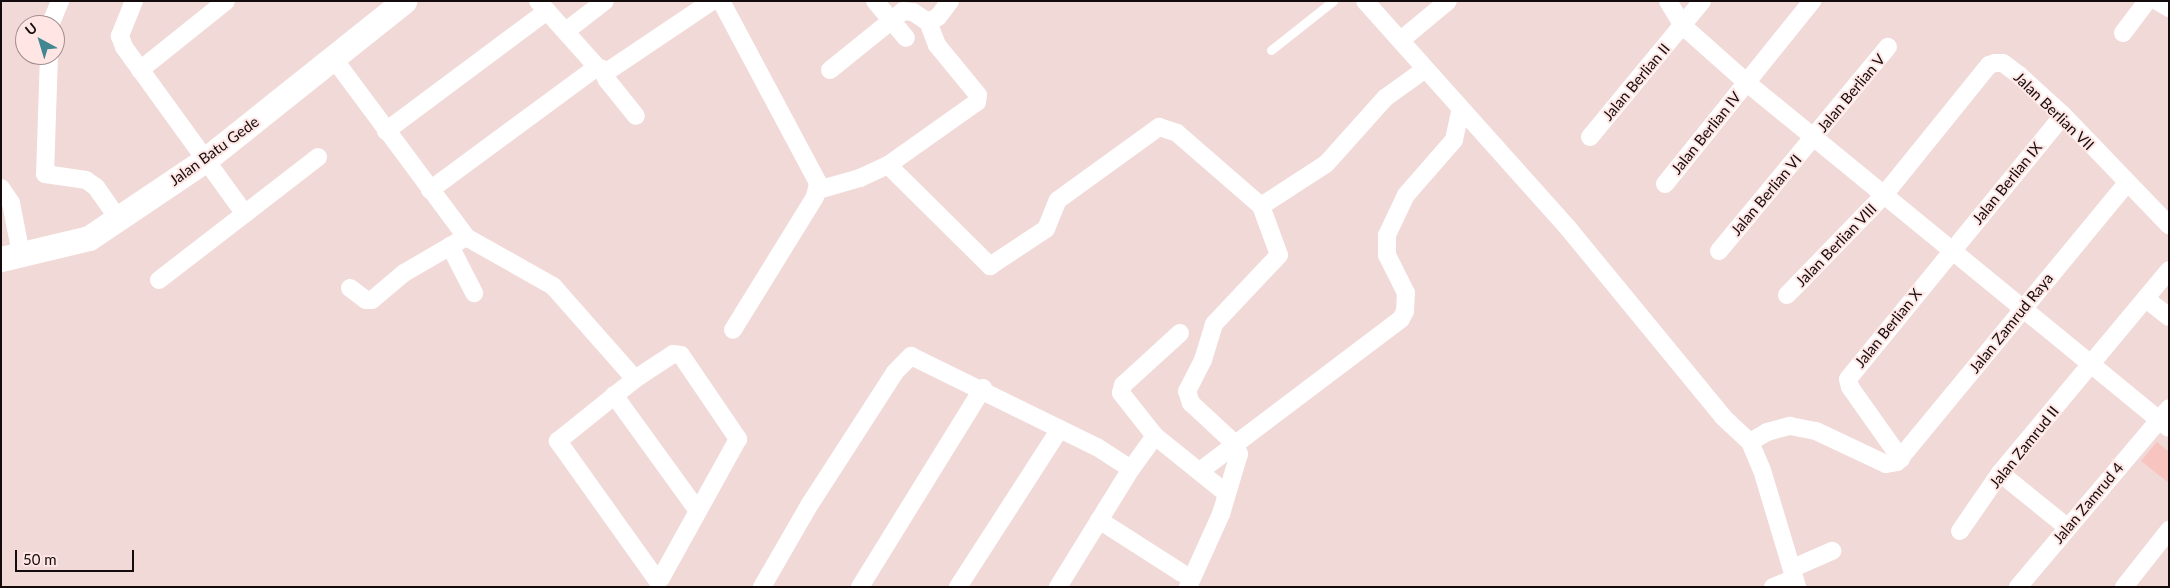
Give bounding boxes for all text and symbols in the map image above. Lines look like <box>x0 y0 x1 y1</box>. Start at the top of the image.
north arrow <box>15 15 65 65</box>
text: U <box>21 19 40 39</box>
street label: Jalan Berlian II <box>1599 40 1673 124</box>
street label: Jalan Berlian V <box>1813 50 1889 136</box>
street label: Jalan Berlian VII <box>2010 68 2098 154</box>
street label: Jalan Berlian IV <box>1667 88 1745 178</box>
street label: Jalan Batu Gede <box>166 112 262 190</box>
street label: Jalan Berlian IX <box>1968 138 2046 228</box>
street label: Jalan Berlian VI <box>1727 151 1805 239</box>
street label: Jalan Berlian VIII <box>1792 199 1880 291</box>
street label: Jalan Zamrud Raya <box>1965 269 2057 377</box>
street label: Jalan Berlian X <box>1851 285 1925 371</box>
street label: Jalan Zamrud II <box>1986 403 2062 491</box>
street label: Jalan Zamrud 4 <box>2049 459 2127 547</box>
scale bar <box>18 540 136 572</box>
text: 50 m <box>23 550 57 568</box>

